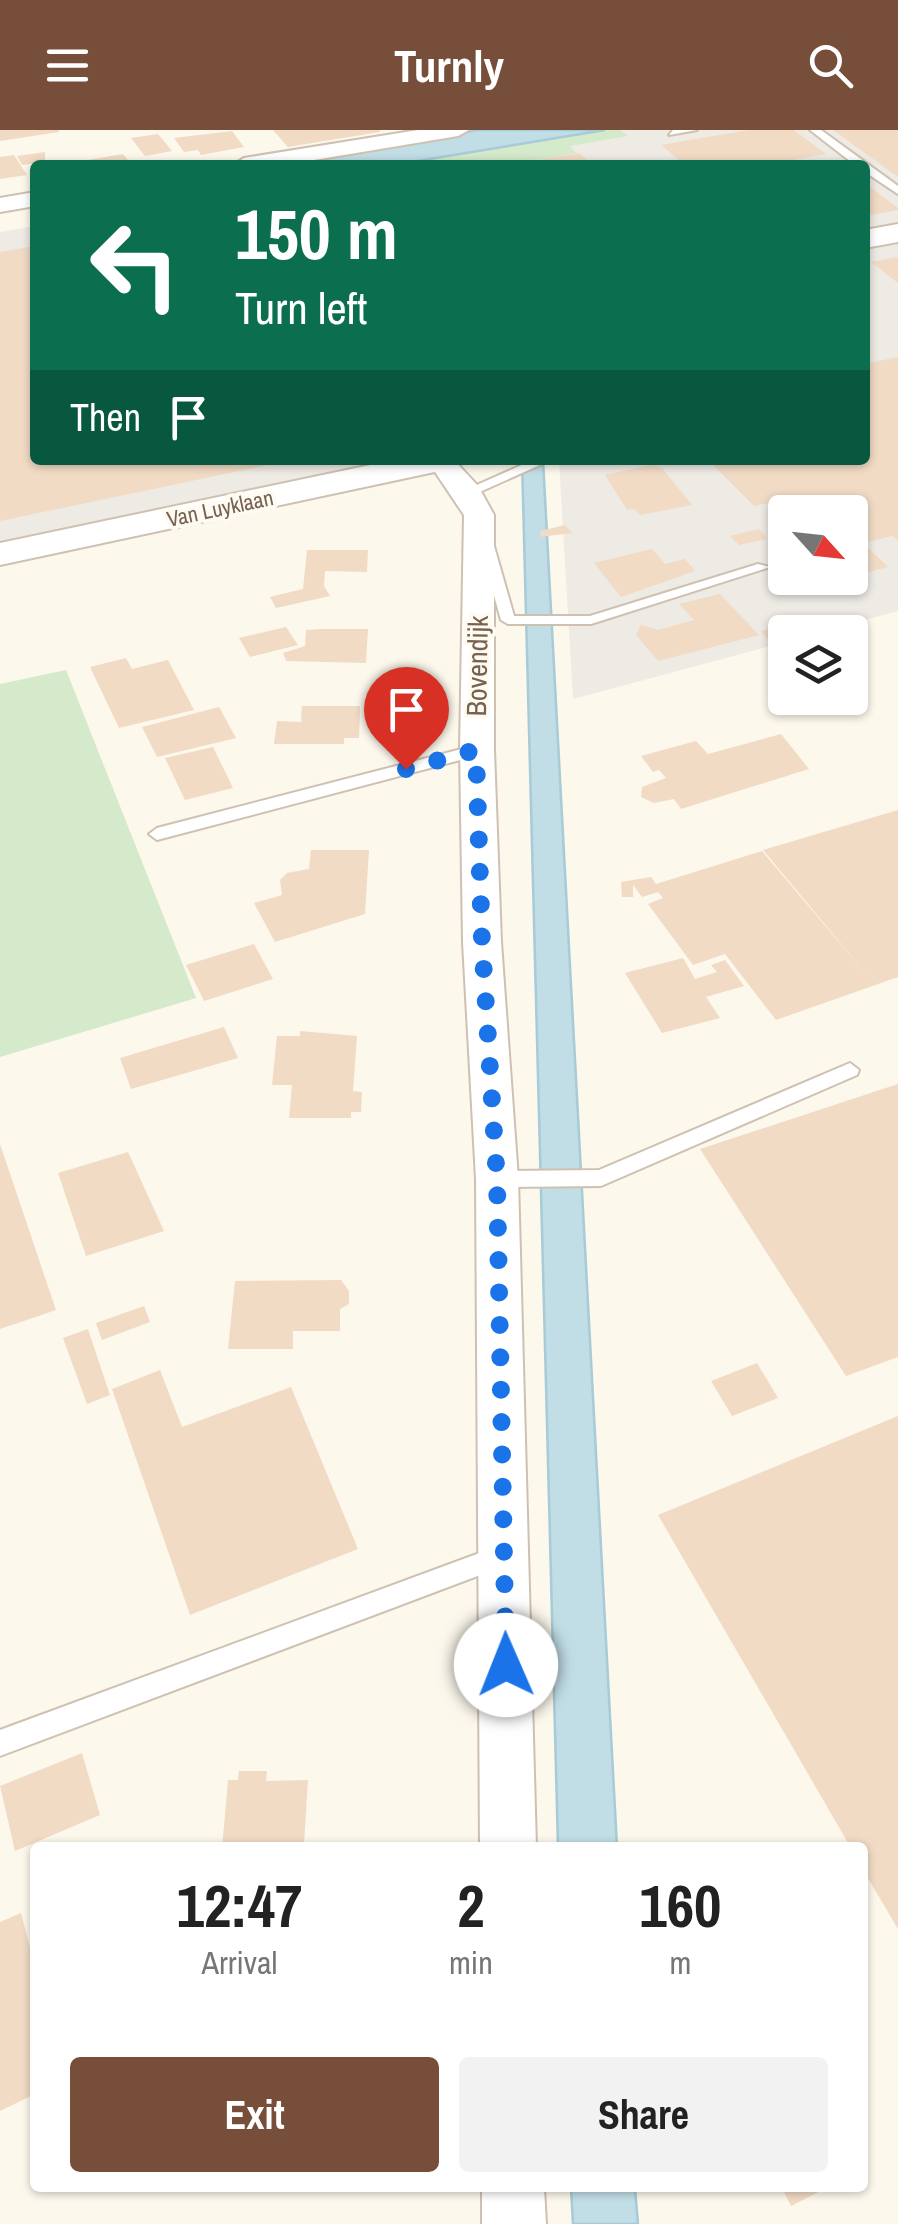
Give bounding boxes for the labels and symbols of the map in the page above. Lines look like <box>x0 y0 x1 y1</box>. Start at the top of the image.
street label: Van Luyklaan <box>164 482 276 534</box>
north arrow <box>768 495 868 595</box>
street label: Bovendijk <box>457 615 497 717</box>
pin <box>364 667 449 770</box>
position arrow <box>454 1613 558 1717</box>

